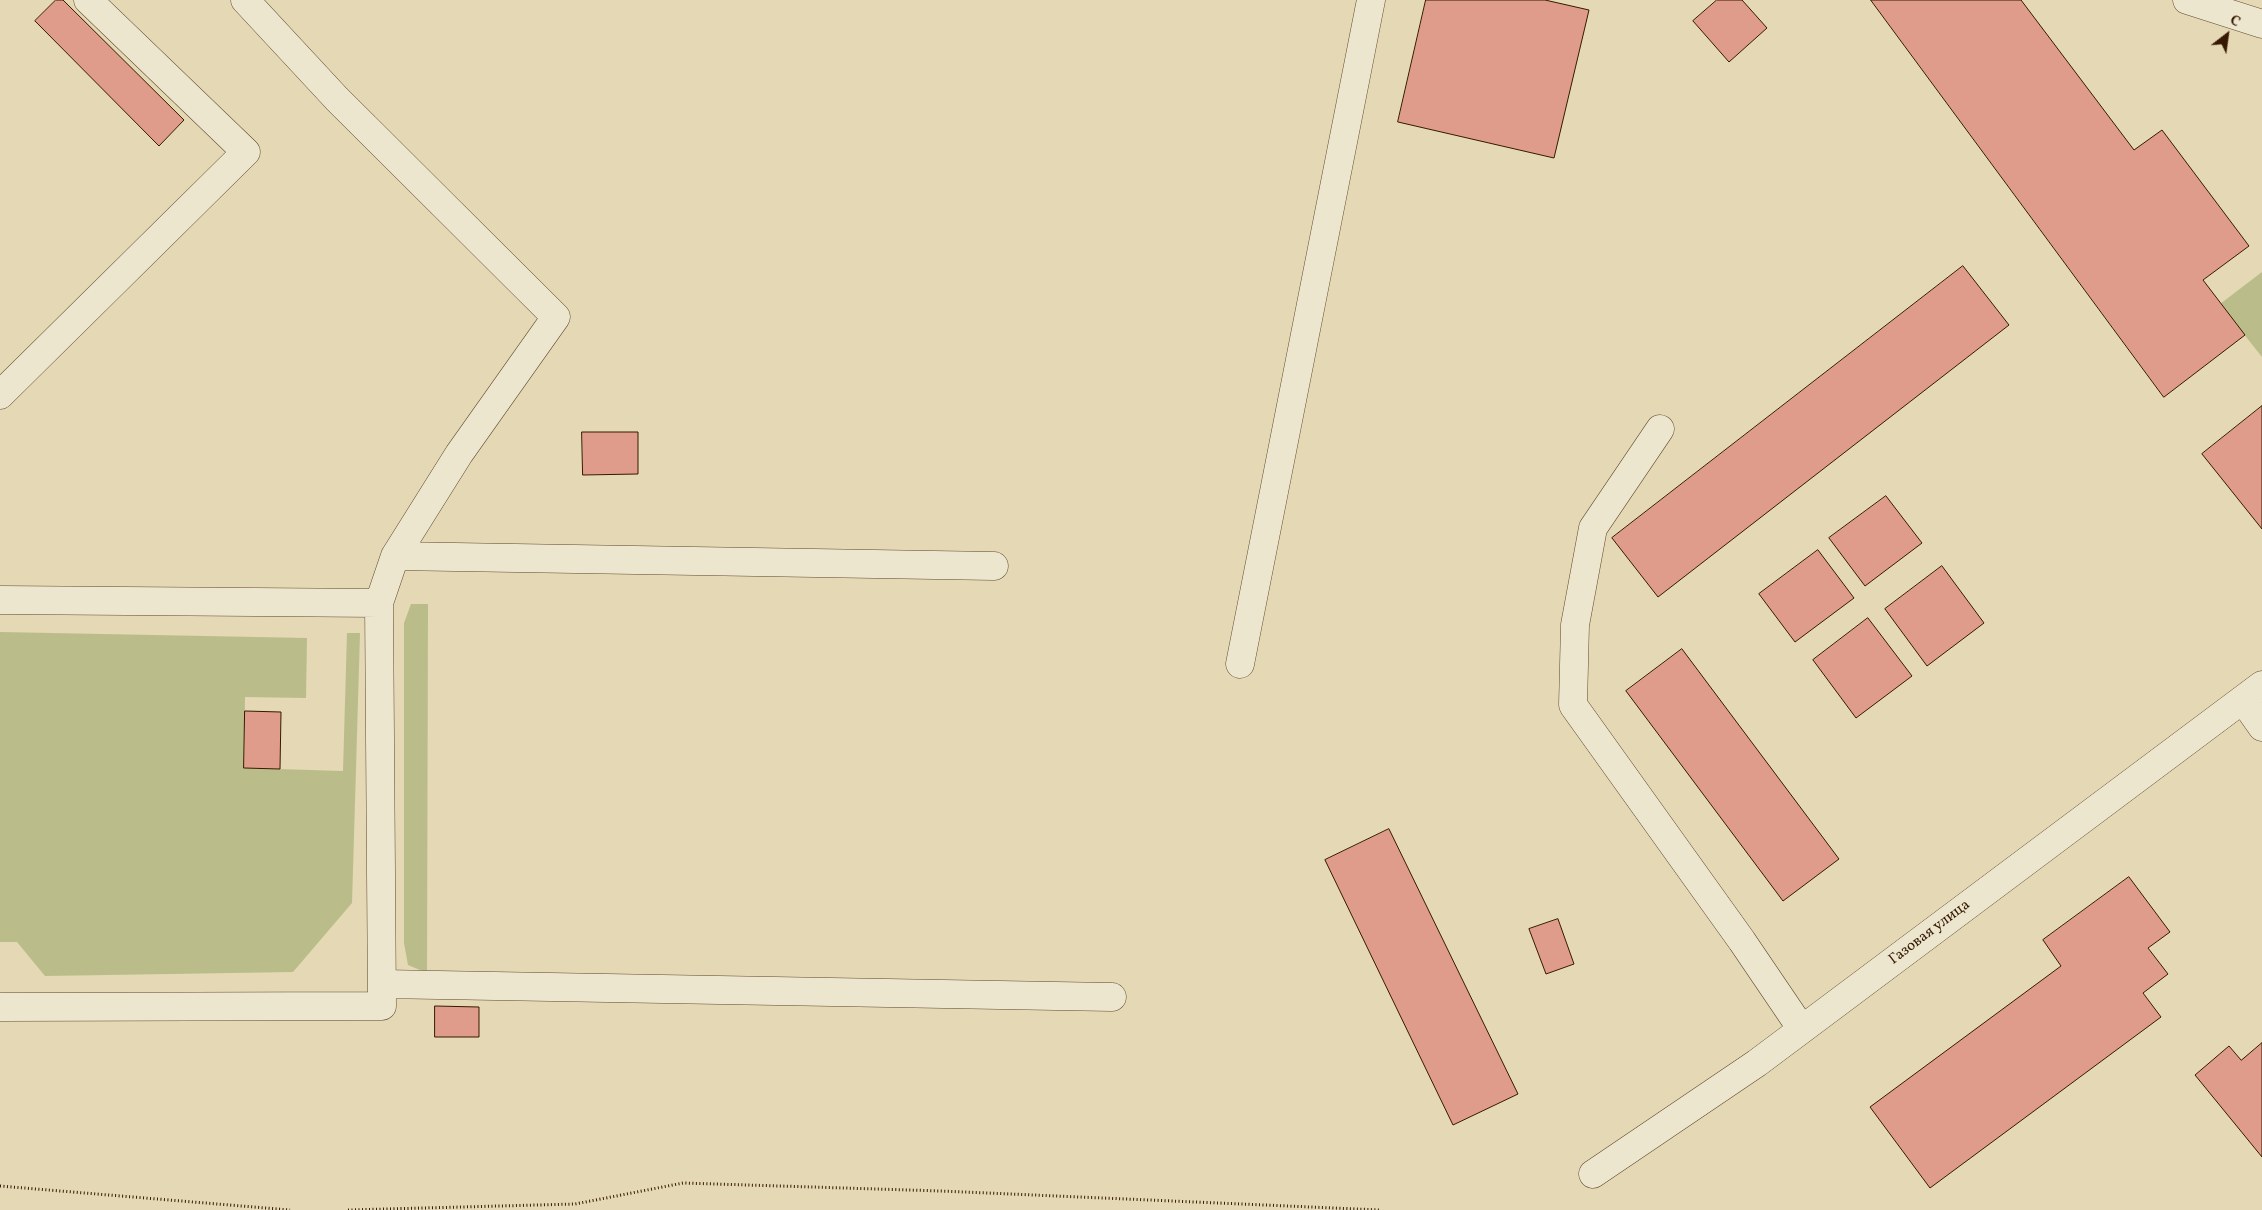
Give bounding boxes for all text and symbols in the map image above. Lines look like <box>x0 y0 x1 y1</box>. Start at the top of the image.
north arrow <box>2202 10 2252 60</box>
text: С <box>2226 11 2243 32</box>
street label: Газовая улица <box>1886 897 1974 969</box>

